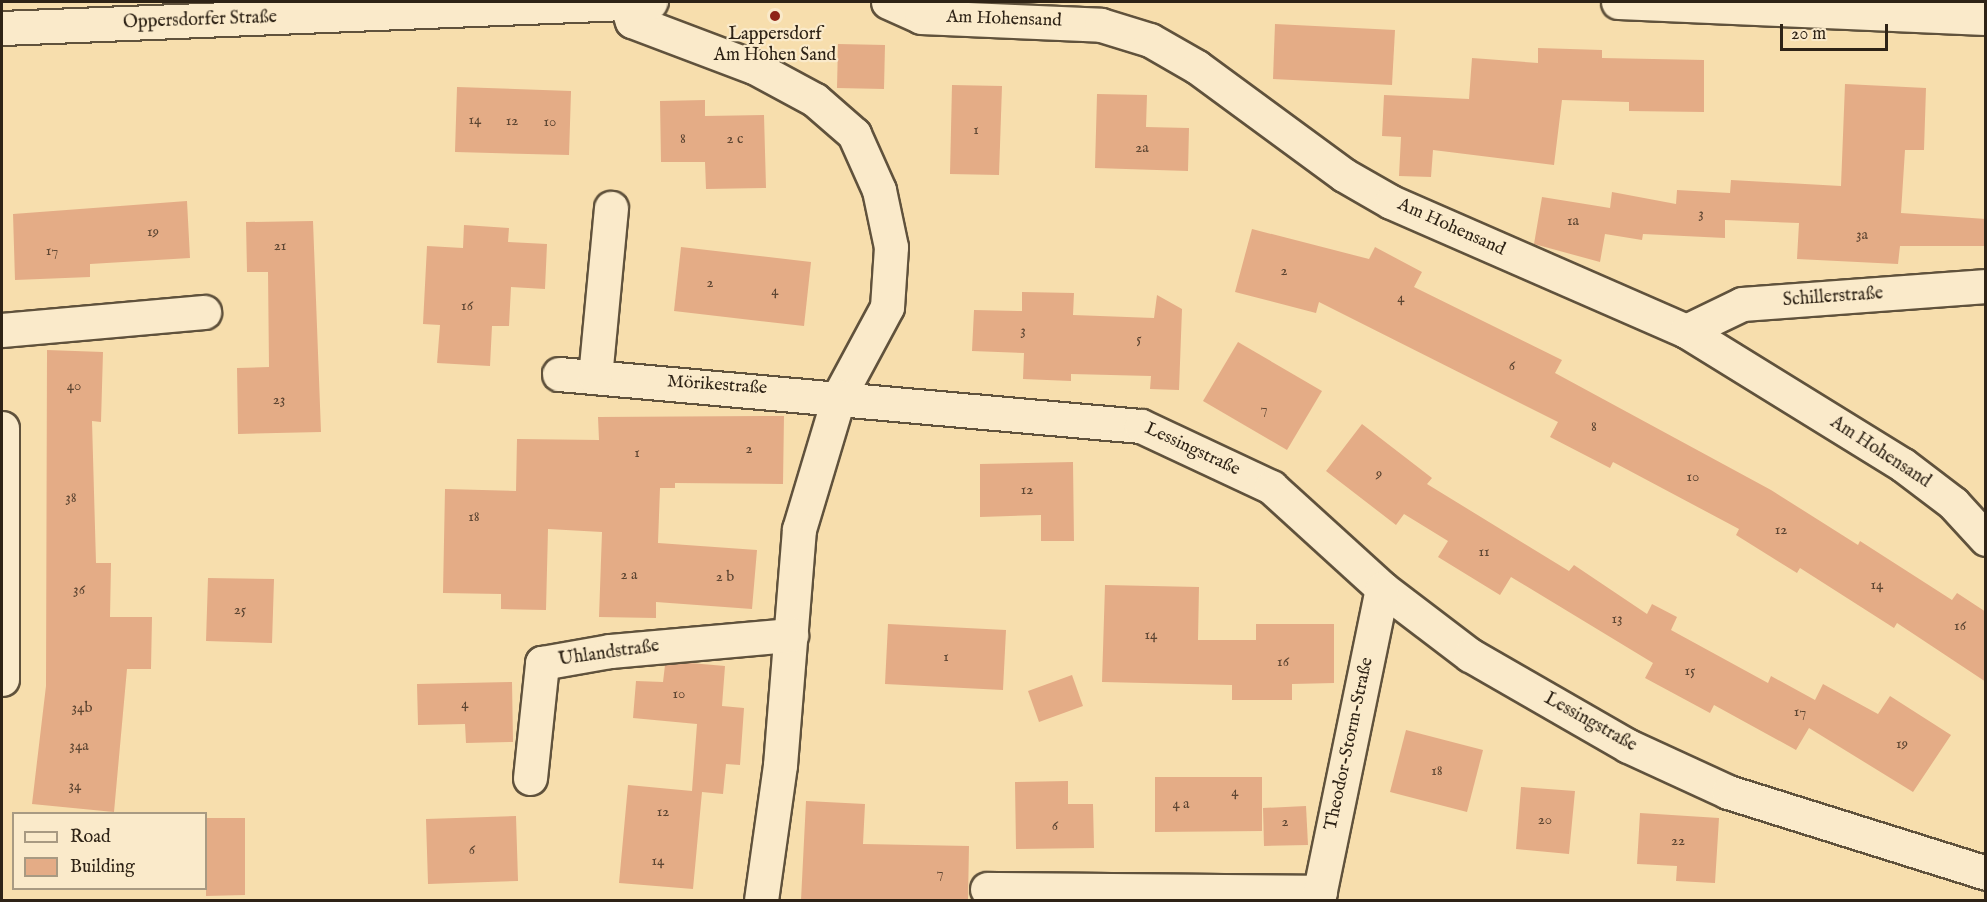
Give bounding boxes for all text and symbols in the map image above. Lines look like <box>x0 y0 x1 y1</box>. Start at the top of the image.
street label: Am Hohensand <box>946 7 1062 33</box>
street label: Oppersdorfer Straße <box>123 8 277 34</box>
marker: Lappersdorf Am Hohen Sand <box>768 9 782 23</box>
scale bar <box>1783 12 1891 50</box>
text: 20 m <box>1791 23 1826 46</box>
place label: Lappersdorf Am Hohen Sand <box>714 25 836 68</box>
house number: 14 <box>469 111 481 129</box>
house number: 12 <box>506 112 518 130</box>
house number: 10 <box>544 113 556 131</box>
house number: 1 <box>973 121 979 139</box>
house number: 8 <box>680 130 686 148</box>
house number: 2 c <box>727 130 743 148</box>
house number: 2a <box>1135 139 1149 157</box>
street label: Am Hohensand <box>1394 195 1508 261</box>
house number: 3 <box>1698 205 1704 223</box>
house number: 1a <box>1567 212 1579 230</box>
house number: 19 <box>147 223 159 241</box>
house number: 3a <box>1856 226 1868 244</box>
house number: 21 <box>274 237 286 255</box>
house number: 17 <box>46 242 58 260</box>
house number: 2 <box>1280 262 1288 280</box>
house number: 2 <box>706 274 714 292</box>
house number: 4 <box>771 282 779 300</box>
street label: Schillerstraße <box>1782 284 1884 312</box>
house number: 4 <box>1397 289 1405 307</box>
house number: 16 <box>461 297 473 315</box>
house number: 3 <box>1020 322 1026 340</box>
house number: 5 <box>1136 330 1142 348</box>
house number: 6 <box>1509 357 1515 375</box>
street label: Mörikestraße <box>666 372 768 400</box>
house number: 40 <box>67 377 81 395</box>
house number: 23 <box>273 391 285 409</box>
house number: 7 <box>1260 400 1268 418</box>
street label: Am Hohensand <box>1826 413 1934 493</box>
house number: 8 <box>1591 418 1597 436</box>
street label: Lessingstraße <box>1141 419 1243 481</box>
house number: 2 <box>745 440 753 458</box>
house number: 1 <box>634 444 640 462</box>
house number: 9 <box>1376 465 1382 483</box>
house number: 10 <box>1687 468 1699 486</box>
house number: 12 <box>1021 481 1033 499</box>
house number: 38 <box>65 489 77 507</box>
house number: 18 <box>468 508 480 526</box>
house number: 12 <box>1775 521 1787 539</box>
house number: 11 <box>1478 543 1490 561</box>
house number: 2 a <box>621 566 637 584</box>
house number: 2 b <box>716 568 734 586</box>
house number: 14 <box>1871 576 1883 594</box>
house number: 36 <box>73 581 85 599</box>
house number: 25 <box>234 601 246 619</box>
house number: 13 <box>1611 610 1623 628</box>
house number: 16 <box>1954 617 1966 635</box>
house number: 14 <box>1145 626 1157 644</box>
street label: Uhlandstraße <box>557 636 661 672</box>
house number: 1 <box>943 648 949 666</box>
house number: 16 <box>1277 653 1289 671</box>
street label: Theodor-Storm-Straße <box>1321 656 1379 832</box>
house number: 15 <box>1684 662 1696 680</box>
house number: 10 <box>673 685 685 703</box>
street label: Lessingstraße <box>1540 689 1640 757</box>
house number: 4 <box>461 695 469 713</box>
house number: 34b <box>72 699 92 717</box>
house number: 17 <box>1794 703 1806 721</box>
house number: 19 <box>1896 735 1908 753</box>
house number: 34a <box>69 737 89 755</box>
house number: 18 <box>1431 762 1443 780</box>
house number: 34 <box>69 777 81 795</box>
house number: 4 <box>1231 783 1239 801</box>
house number: 4 a <box>1172 795 1190 813</box>
house number: 12 <box>657 803 669 821</box>
house number: 20 <box>1538 811 1552 829</box>
legend <box>12 812 207 890</box>
house number: 2 <box>1281 813 1289 831</box>
house number: 6 <box>1052 817 1058 835</box>
text: Road <box>70 826 111 849</box>
house number: 22 <box>1671 832 1685 850</box>
house number: 6 <box>469 841 475 859</box>
house number: 14 <box>652 852 664 870</box>
text: Building <box>70 856 135 879</box>
house number: 7 <box>936 864 944 882</box>

